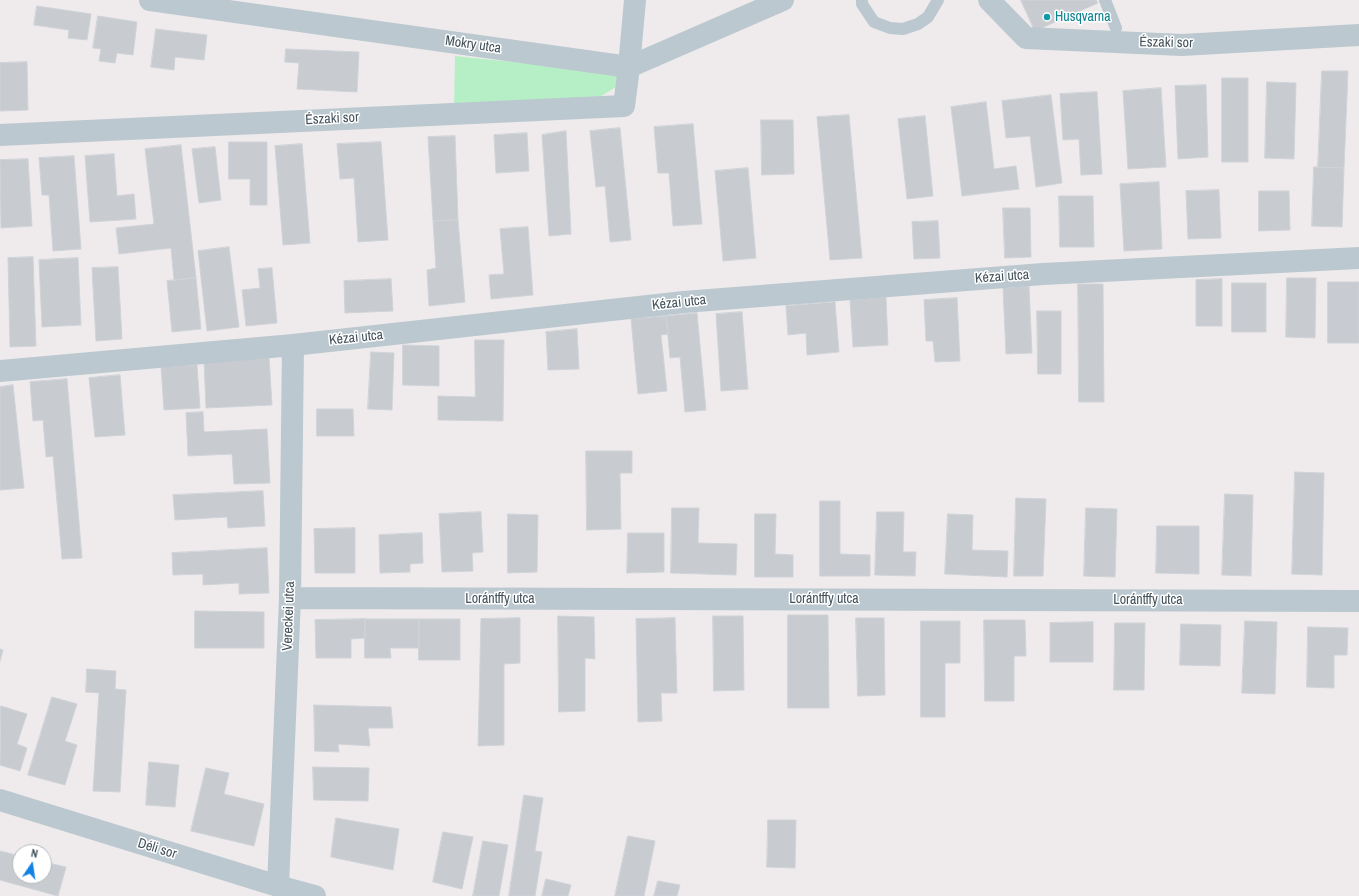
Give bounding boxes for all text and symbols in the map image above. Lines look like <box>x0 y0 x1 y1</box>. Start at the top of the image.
place label: Husqvarna <box>1055 9 1111 25</box>
marker: Husqvarna <box>1042 12 1052 22</box>
street label: Mokry utca <box>444 33 502 57</box>
street label: Északi sor <box>1139 34 1193 52</box>
street label: Északi sor <box>305 109 359 129</box>
street label: Kézai utca <box>974 267 1030 287</box>
street label: Kézai utca <box>651 292 707 314</box>
street label: Kézai utca <box>328 327 384 349</box>
street label: Vereckei utca <box>279 581 299 651</box>
street label: Lorántffy utca <box>465 591 535 607</box>
street label: Lorántffy utca <box>789 591 859 607</box>
street label: Lorántffy utca <box>1113 592 1183 608</box>
street label: Déli sor <box>136 835 178 863</box>
north arrow <box>12 844 52 884</box>
text: N <box>30 846 39 861</box>

